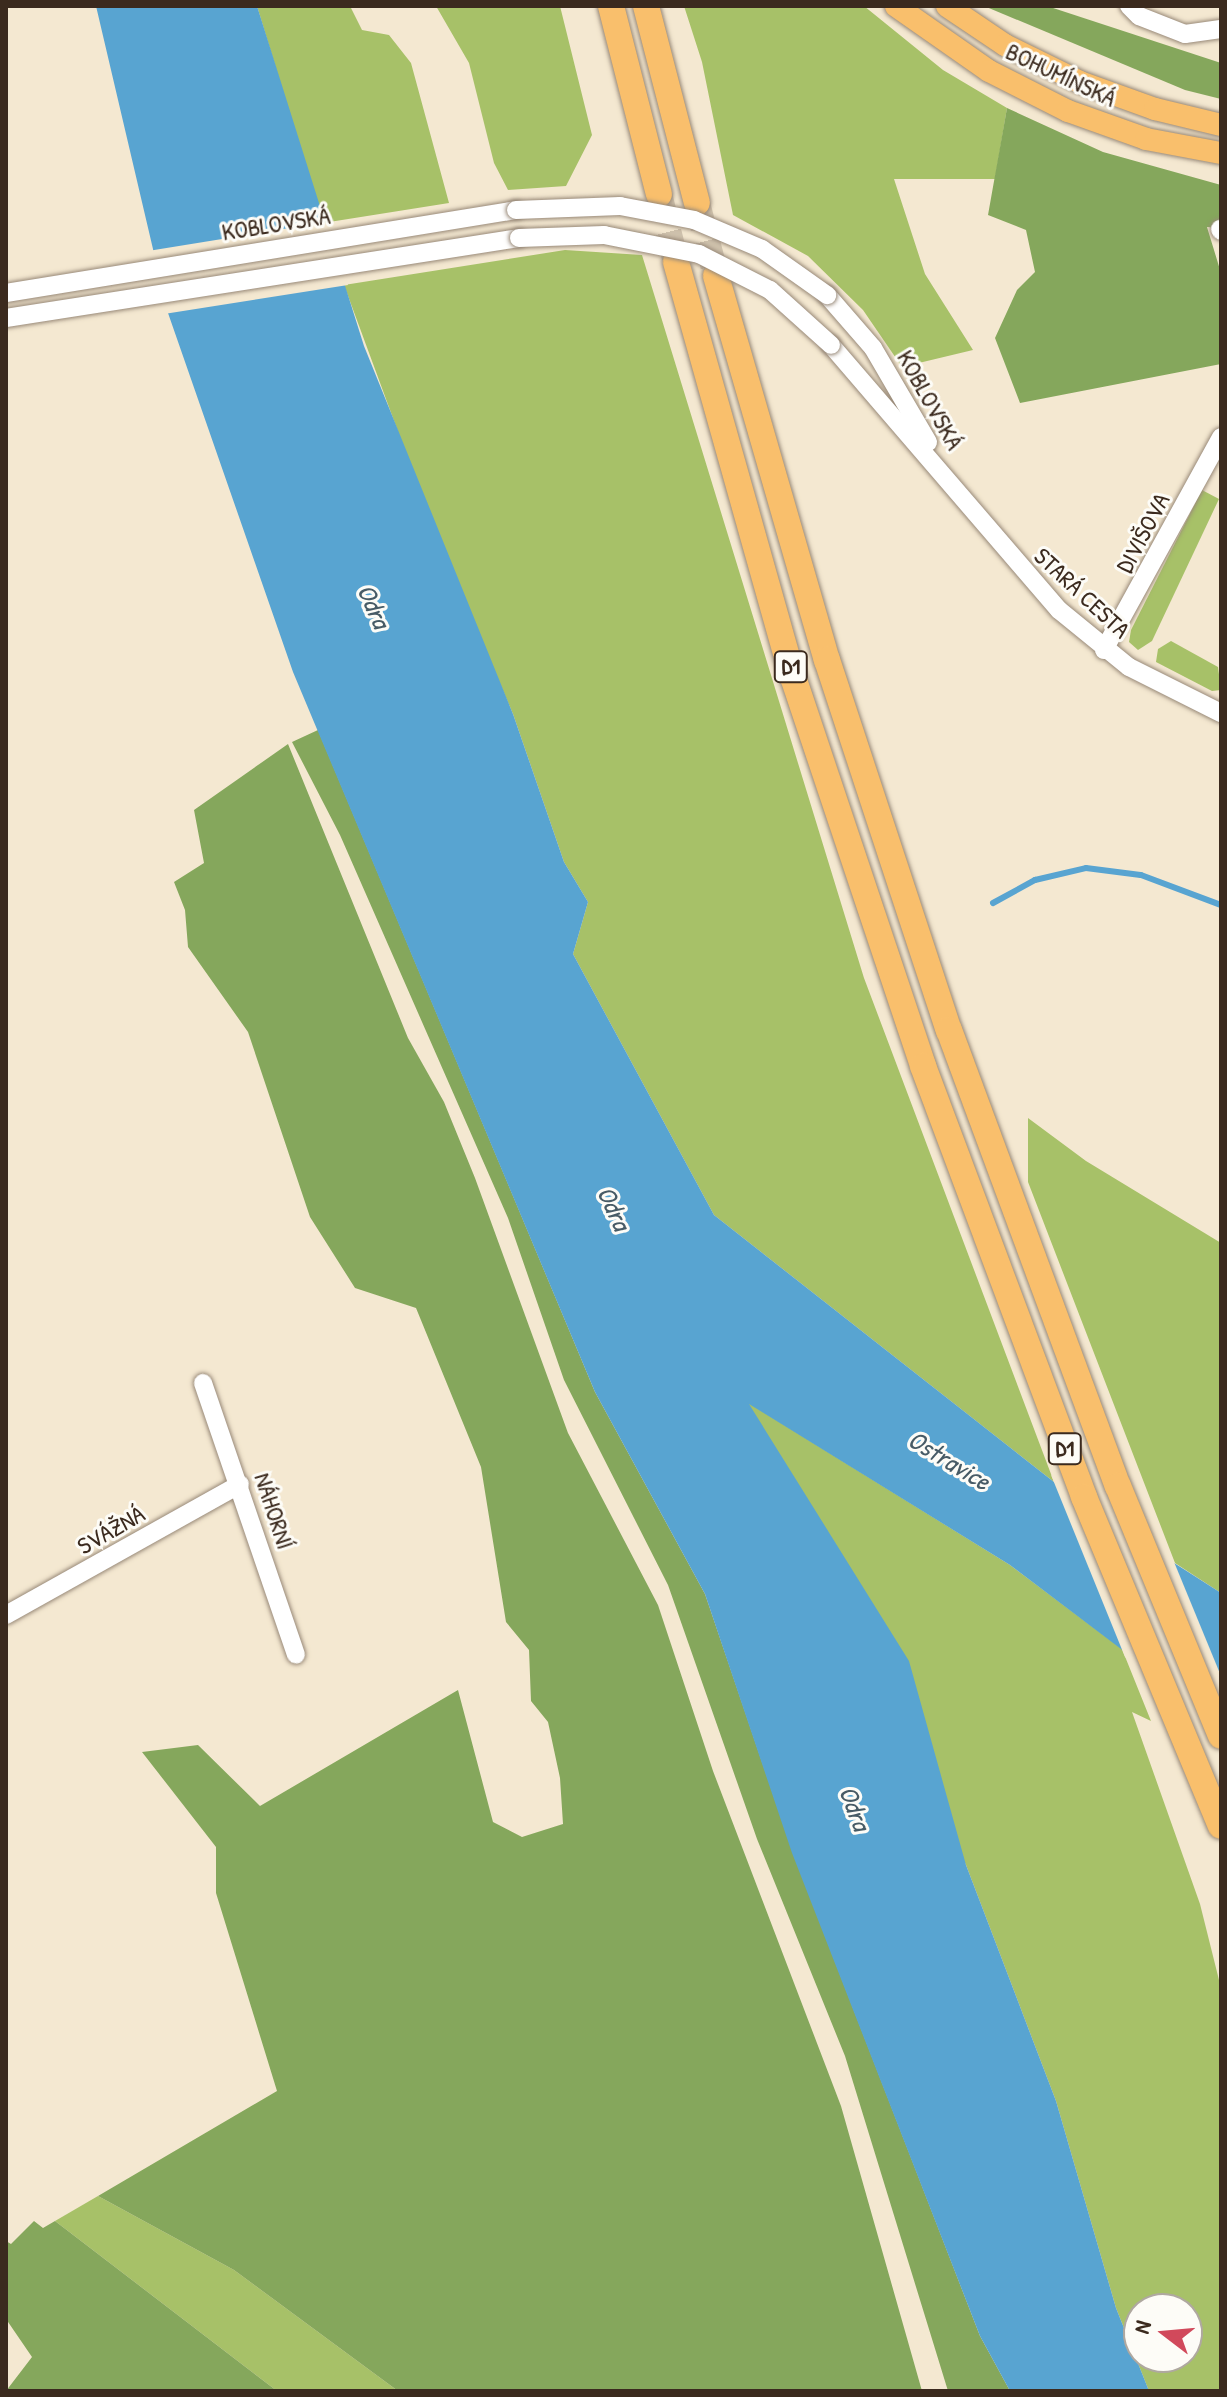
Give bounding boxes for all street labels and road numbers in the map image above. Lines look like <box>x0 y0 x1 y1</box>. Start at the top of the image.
street label: BOHUMÍNSKÁ <box>1001 37 1121 113</box>
street label: KOBLOVSKÁ <box>220 201 332 247</box>
street label: KOBLOVSKÁ <box>891 345 969 455</box>
street label: DIVIŠOVA <box>1110 488 1176 578</box>
street label: STARÁ CESTA <box>1028 542 1136 644</box>
road number: D1 <box>773 649 809 685</box>
road number: D1 <box>1047 1431 1083 1467</box>
street label: NÁHORNÍ <box>248 1469 300 1553</box>
street label: SVÁŽNÁ <box>72 1499 150 1561</box>

